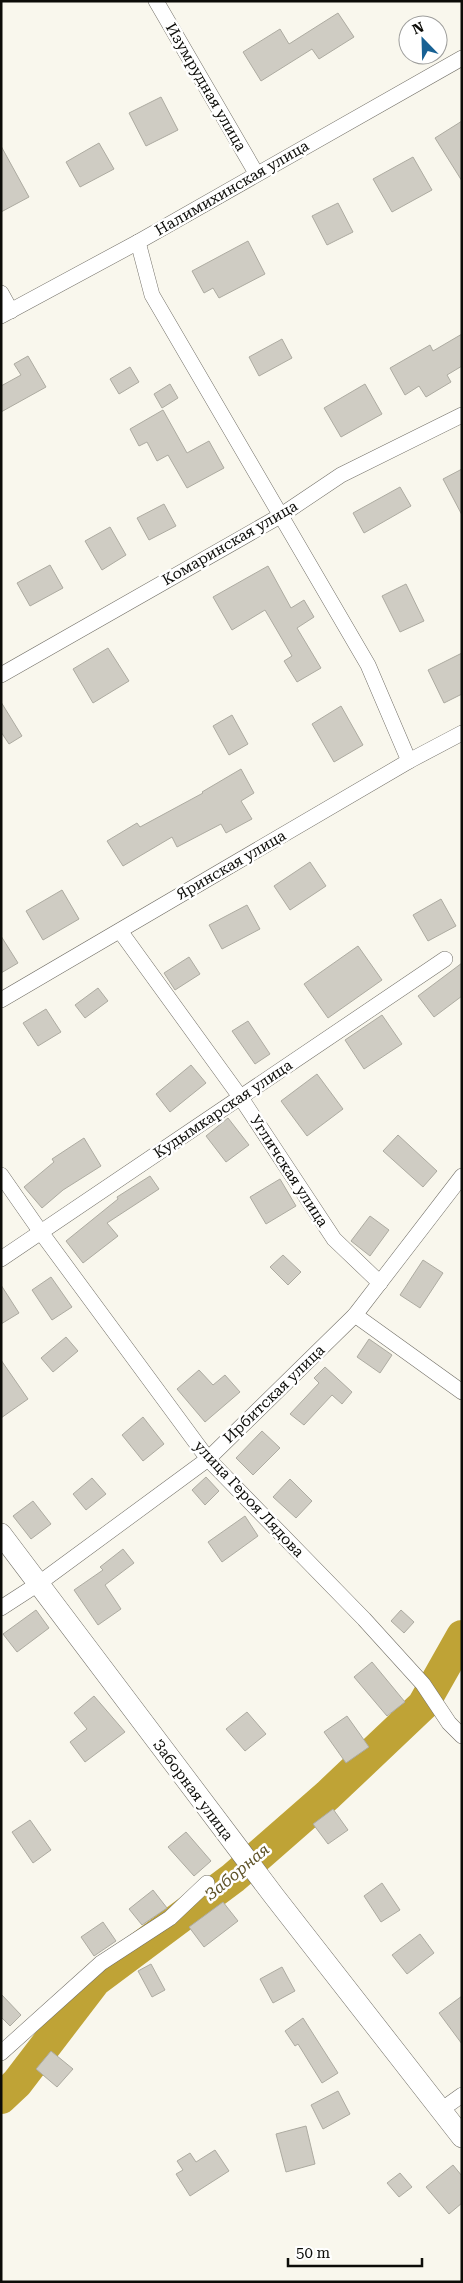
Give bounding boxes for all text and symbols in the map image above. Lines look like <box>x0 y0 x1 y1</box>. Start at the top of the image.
north arrow <box>398 15 448 65</box>
text: N <box>410 18 426 38</box>
street label: Изумрудная улица <box>162 20 250 154</box>
street label: Налимихинская улица <box>152 137 312 239</box>
street label: Комаринская улица <box>159 497 301 589</box>
street label: Яринская улица <box>173 826 289 904</box>
street label: Кудымкарская улица <box>150 1056 296 1162</box>
street label: Угличская улица <box>246 1112 332 1230</box>
street label: Ирбитская улица <box>220 1341 328 1447</box>
street label: улица Героя Лядова <box>190 1437 308 1561</box>
street label: Заборная улица <box>149 1736 237 1844</box>
water label: Заборная <box>201 1840 273 1904</box>
scale bar <box>288 2236 422 2268</box>
text: 50 m <box>296 2244 331 2262</box>

